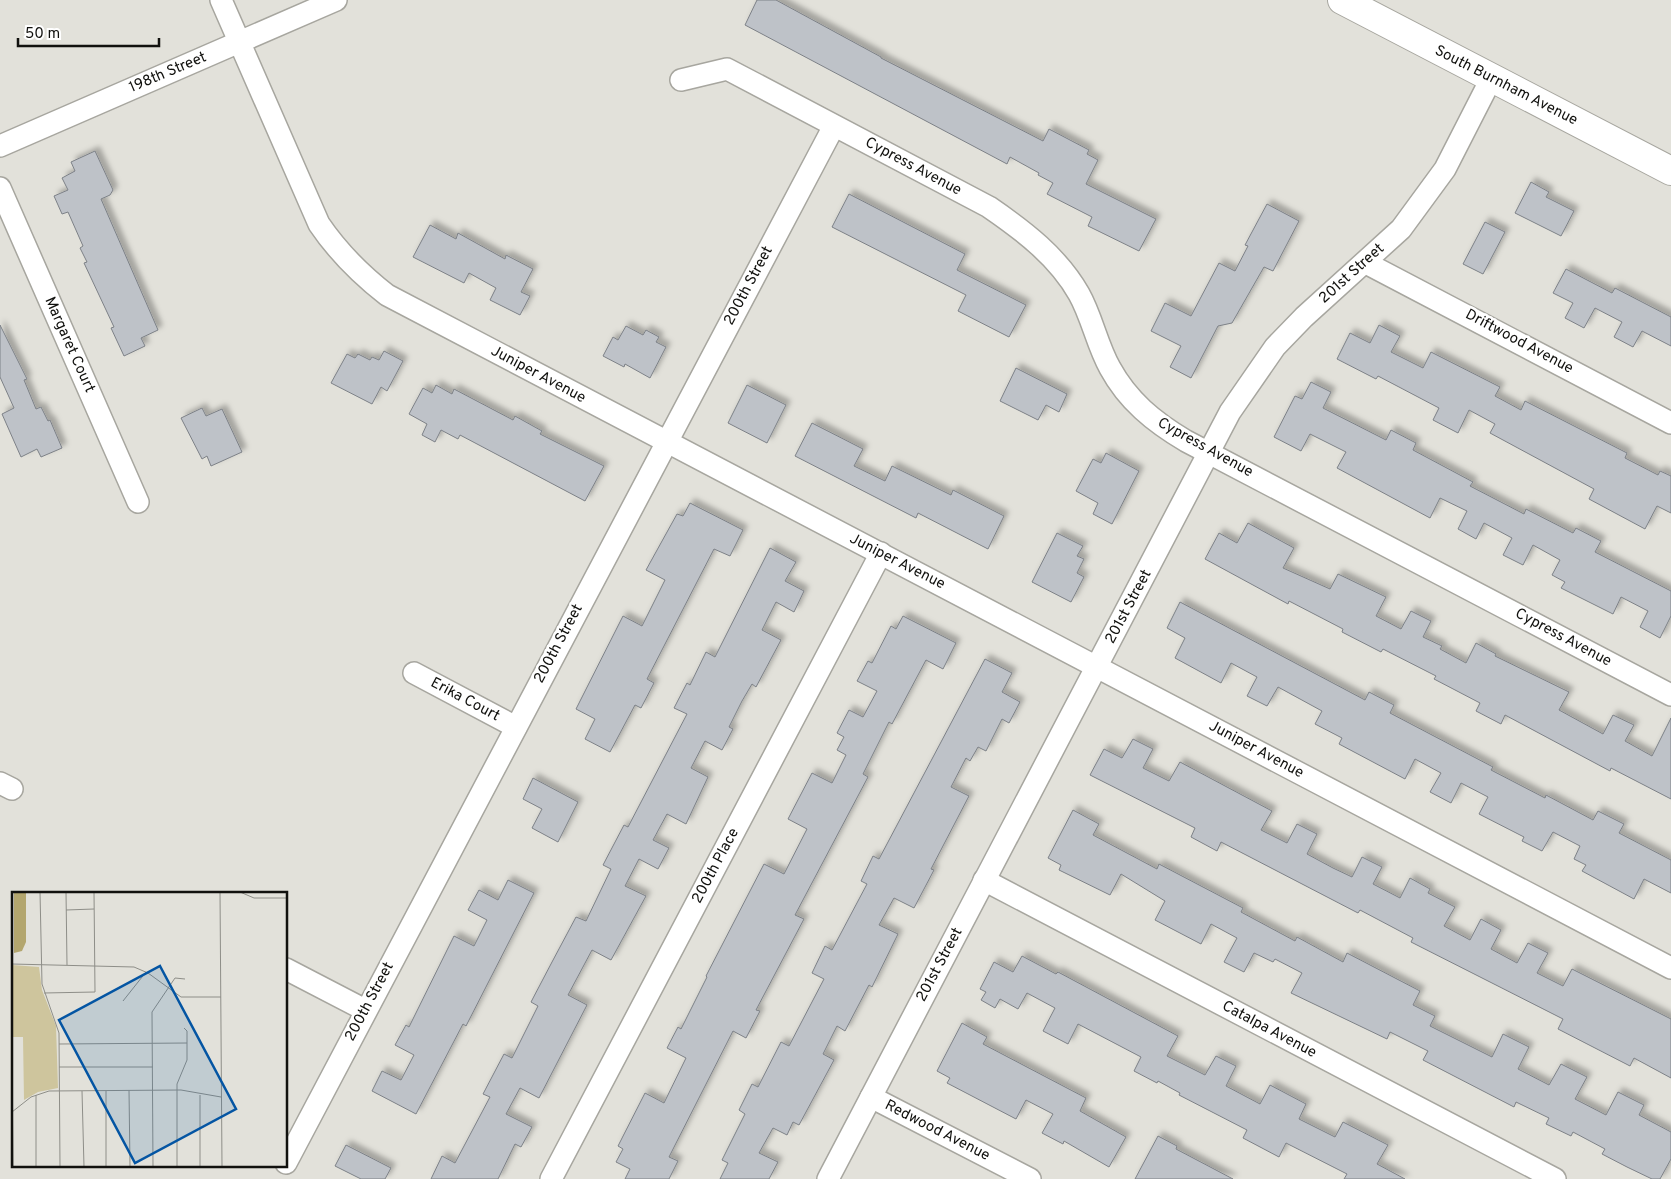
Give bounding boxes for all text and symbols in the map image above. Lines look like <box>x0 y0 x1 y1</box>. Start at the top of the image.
scale bar <box>18 15 159 47</box>
text: 50 m <box>25 25 60 44</box>
street label: South Burnham Avenue <box>1431 42 1581 130</box>
street label: 198th Street <box>127 48 209 98</box>
street label: Cypress Avenue <box>861 134 965 200</box>
street label: 201st Street <box>1315 240 1389 308</box>
street label: 200th Street <box>720 243 778 329</box>
street label: Margaret Court <box>39 294 99 396</box>
street label: Driftwood Avenue <box>1462 306 1576 378</box>
street label: Juniper Avenue <box>487 342 589 408</box>
street label: Cypress Avenue <box>1154 414 1256 482</box>
street label: Juniper Avenue <box>846 530 948 594</box>
street label: 201st Street <box>1101 567 1157 647</box>
street label: 200th Street <box>530 601 588 687</box>
street label: Cypress Avenue <box>1511 605 1615 671</box>
street label: Erika Court <box>427 674 503 726</box>
street label: Juniper Avenue <box>1205 717 1307 783</box>
street label: 200th Place <box>688 825 744 907</box>
inset map <box>12 892 288 1166</box>
street label: 201st Street <box>912 925 968 1005</box>
street label: 200th Street <box>341 959 399 1045</box>
street label: Catalpa Avenue <box>1218 997 1320 1063</box>
street label: Redwood Avenue <box>881 1096 993 1166</box>

